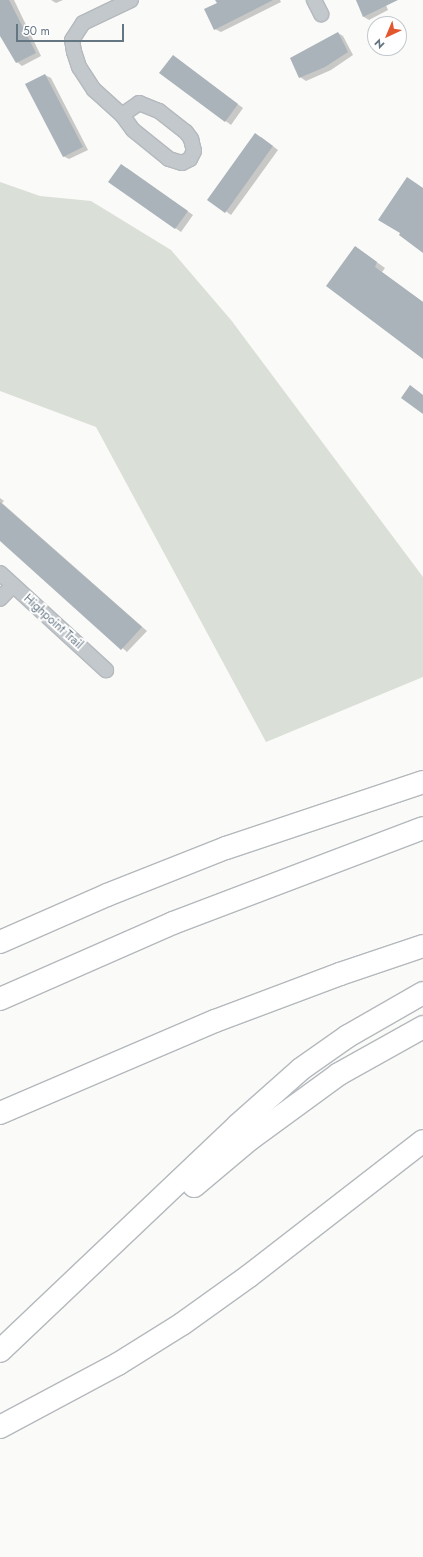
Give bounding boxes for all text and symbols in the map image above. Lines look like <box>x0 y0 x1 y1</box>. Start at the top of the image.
scale bar <box>18 16 126 42</box>
north arrow <box>367 16 407 56</box>
text: 50 m <box>23 22 50 40</box>
text: N <box>371 35 388 53</box>
street label: Highpoint Trail <box>20 592 86 652</box>

